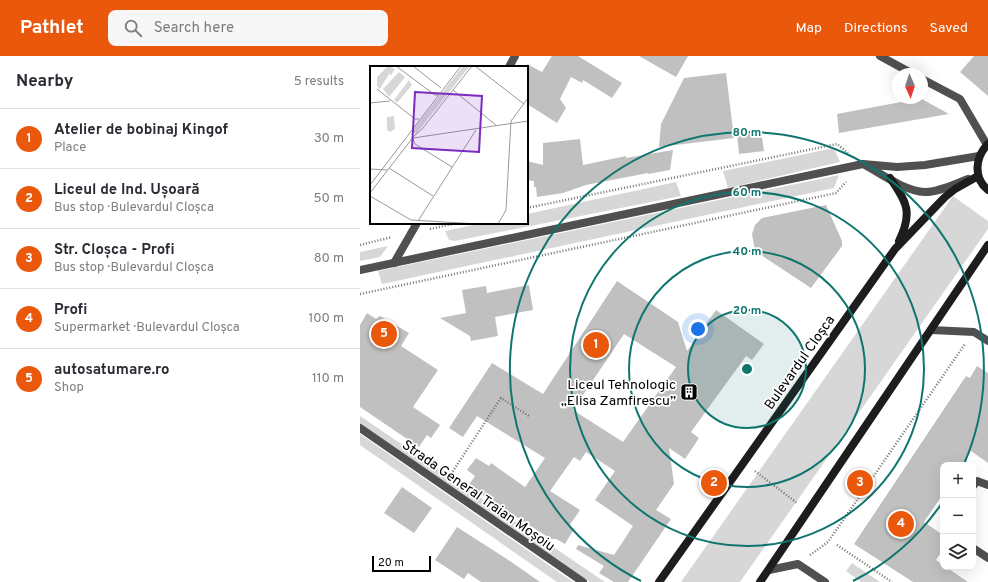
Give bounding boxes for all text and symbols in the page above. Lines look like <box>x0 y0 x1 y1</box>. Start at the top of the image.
search box <box>108 10 388 46</box>
text: Pathlet <box>20 16 84 40</box>
icon: search <box>122 17 144 39</box>
text: Search here <box>154 19 234 38</box>
text: Map <box>796 20 822 37</box>
text: Directions <box>844 20 908 37</box>
text: Saved <box>930 20 968 37</box>
inset map <box>370 66 528 224</box>
north arrow <box>892 68 928 104</box>
text: Nearby <box>16 71 73 93</box>
text: 5 results <box>294 74 344 90</box>
text: Atelier de bobinaj Kingof <box>54 121 228 140</box>
text: 80 m <box>733 125 761 141</box>
text: 1 <box>26 131 32 147</box>
text: 30 m <box>314 131 344 147</box>
text: Place <box>54 140 86 156</box>
text: Liceul de Ind. Ușoară <box>54 181 200 200</box>
text: 60 m <box>733 185 761 201</box>
text: 2 <box>25 191 33 207</box>
text: 50 m <box>314 191 344 207</box>
text: Bus stop · Bulevardul Cloșca <box>54 200 214 216</box>
text: Str. Cloșca - Profi <box>54 241 175 260</box>
text: 40 m <box>732 244 762 260</box>
text: 3 <box>25 251 33 267</box>
text: 80 m <box>314 251 344 267</box>
text: Bus stop · Bulevardul Cloșca <box>54 260 214 276</box>
text: Profi <box>54 301 87 320</box>
text: 20 m <box>733 303 761 319</box>
text: 4 <box>25 311 33 327</box>
text: 100 m <box>308 311 344 327</box>
street label: Bulevardul Cloșca <box>761 312 839 413</box>
pin: 5 <box>371 319 397 349</box>
your location <box>688 319 708 339</box>
text: Supermarket · Bulevardul Cloșca <box>54 320 240 336</box>
pin: 1 <box>583 330 609 360</box>
text: autosatumare.ro <box>54 361 169 380</box>
centre of rings <box>740 362 754 376</box>
text: 5 <box>25 371 33 387</box>
text: 110 m <box>312 371 344 387</box>
place label: Liceul Tehnologic „Elisa Zamfirescu” <box>561 377 676 410</box>
text: Shop <box>54 380 84 396</box>
building icon: Liceul Tehnologic „Elisa Zamfirescu” <box>679 382 699 402</box>
street label: Strada General Traian Moșoiu <box>398 437 558 556</box>
map controls <box>940 462 976 570</box>
button: + <box>940 462 976 498</box>
pin: 2 <box>701 468 727 498</box>
pin: 3 <box>847 468 873 498</box>
button: − <box>940 498 976 534</box>
pin: 4 <box>888 509 914 539</box>
button: layers <box>940 534 976 570</box>
scale bar <box>372 554 431 573</box>
text: 20 m <box>378 556 404 570</box>

